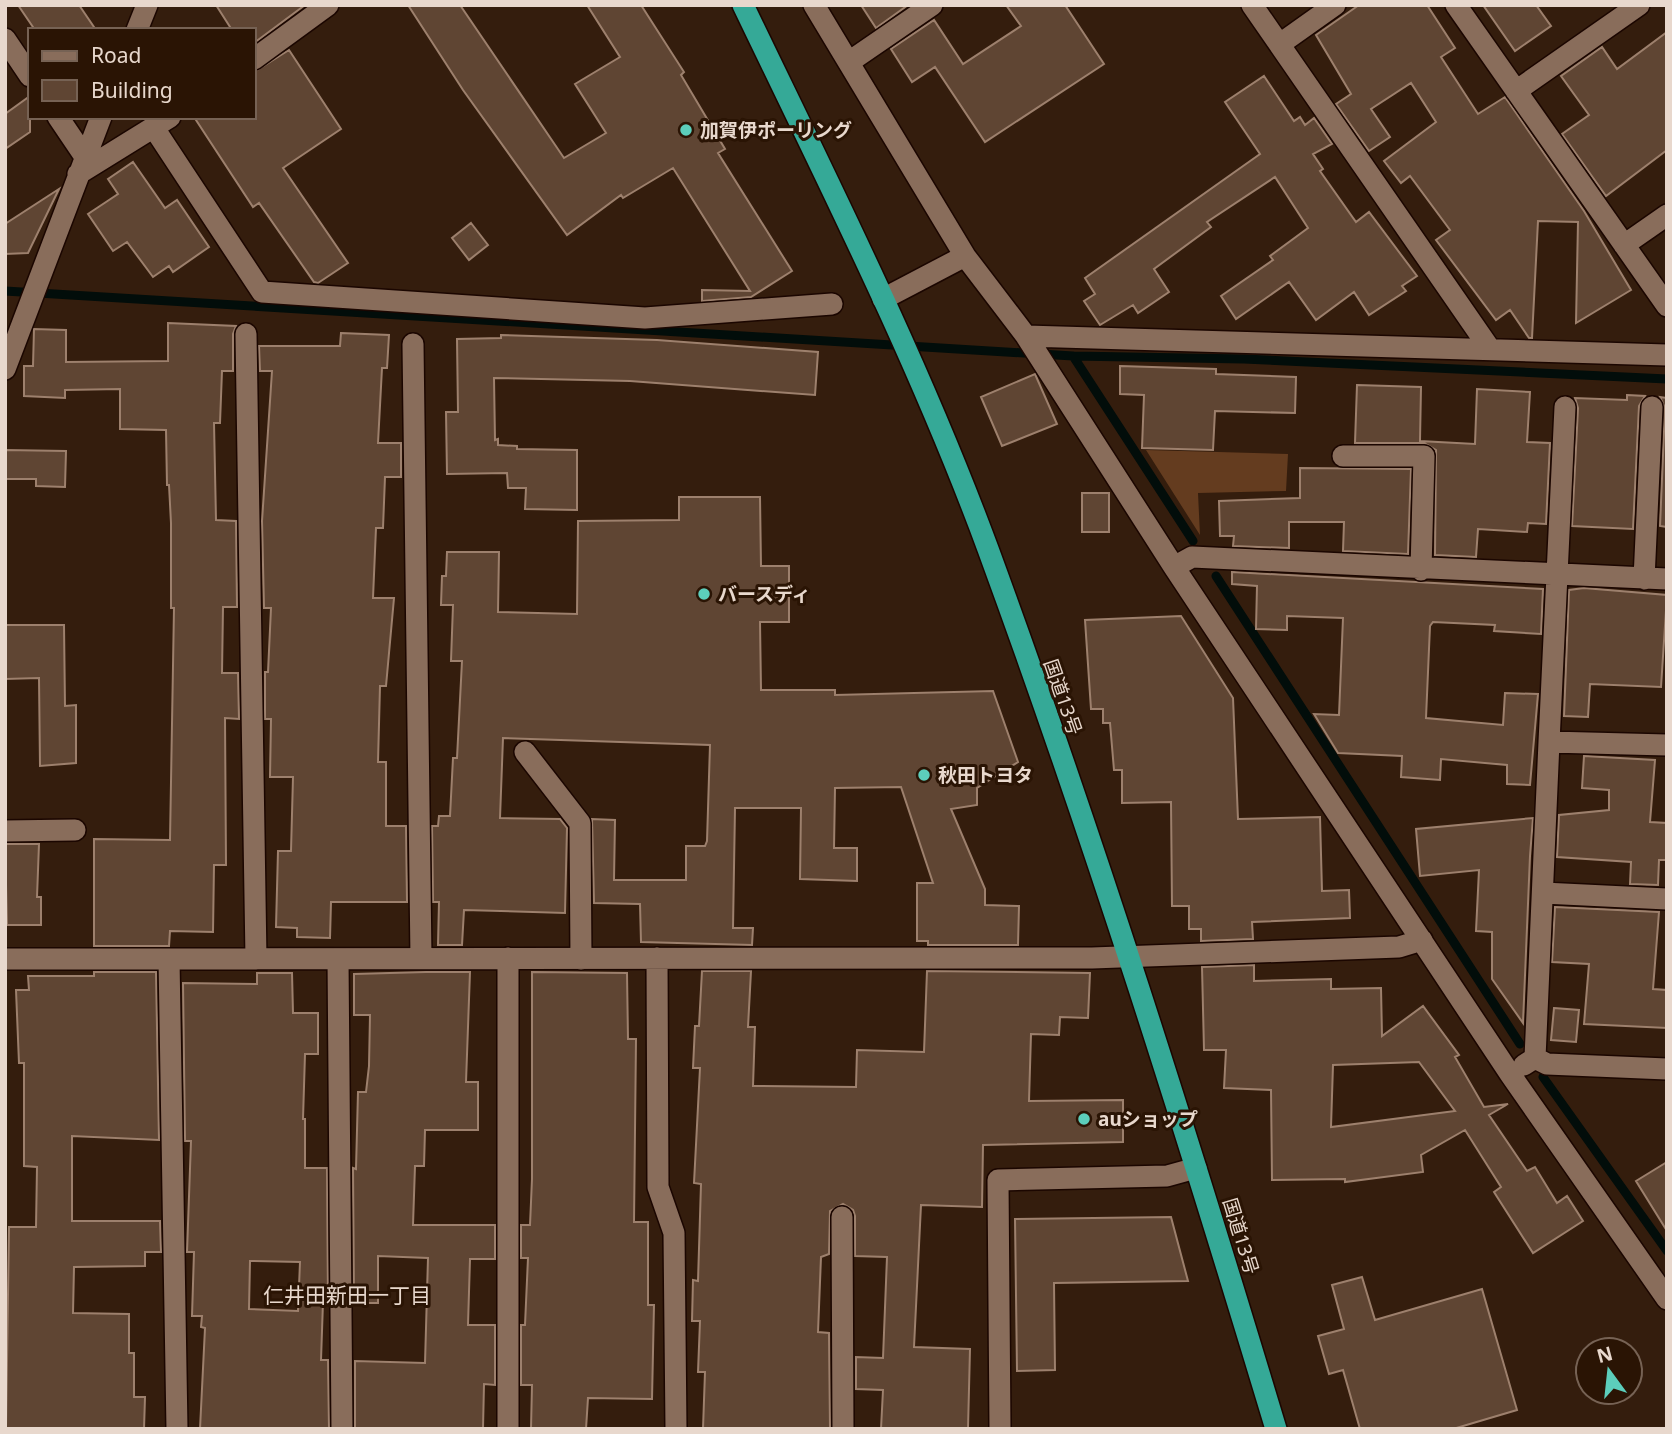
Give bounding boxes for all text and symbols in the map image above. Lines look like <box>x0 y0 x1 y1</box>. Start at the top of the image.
legend <box>28 28 256 119</box>
text: Road <box>91 41 141 69</box>
text: Building <box>91 76 173 104</box>
place label: 加賀伊ポーリング <box>700 117 852 143</box>
marker: 加賀伊ポーリング <box>678 122 694 138</box>
place label: バースディ <box>718 581 811 607</box>
marker: バースディ <box>696 586 712 602</box>
street label: 国道13号 <box>1038 656 1088 738</box>
place label: 秋田トヨタ <box>938 762 1033 788</box>
marker: 秋田トヨタ <box>916 767 932 783</box>
place label: auショップ <box>1098 1106 1198 1132</box>
marker: auショップ <box>1076 1111 1092 1127</box>
street label: 国道13号 <box>1217 1195 1265 1277</box>
district label: 仁井田新田一丁目 <box>263 1281 431 1309</box>
north arrow <box>1574 1336 1644 1406</box>
text: N <box>1594 1340 1615 1369</box>

